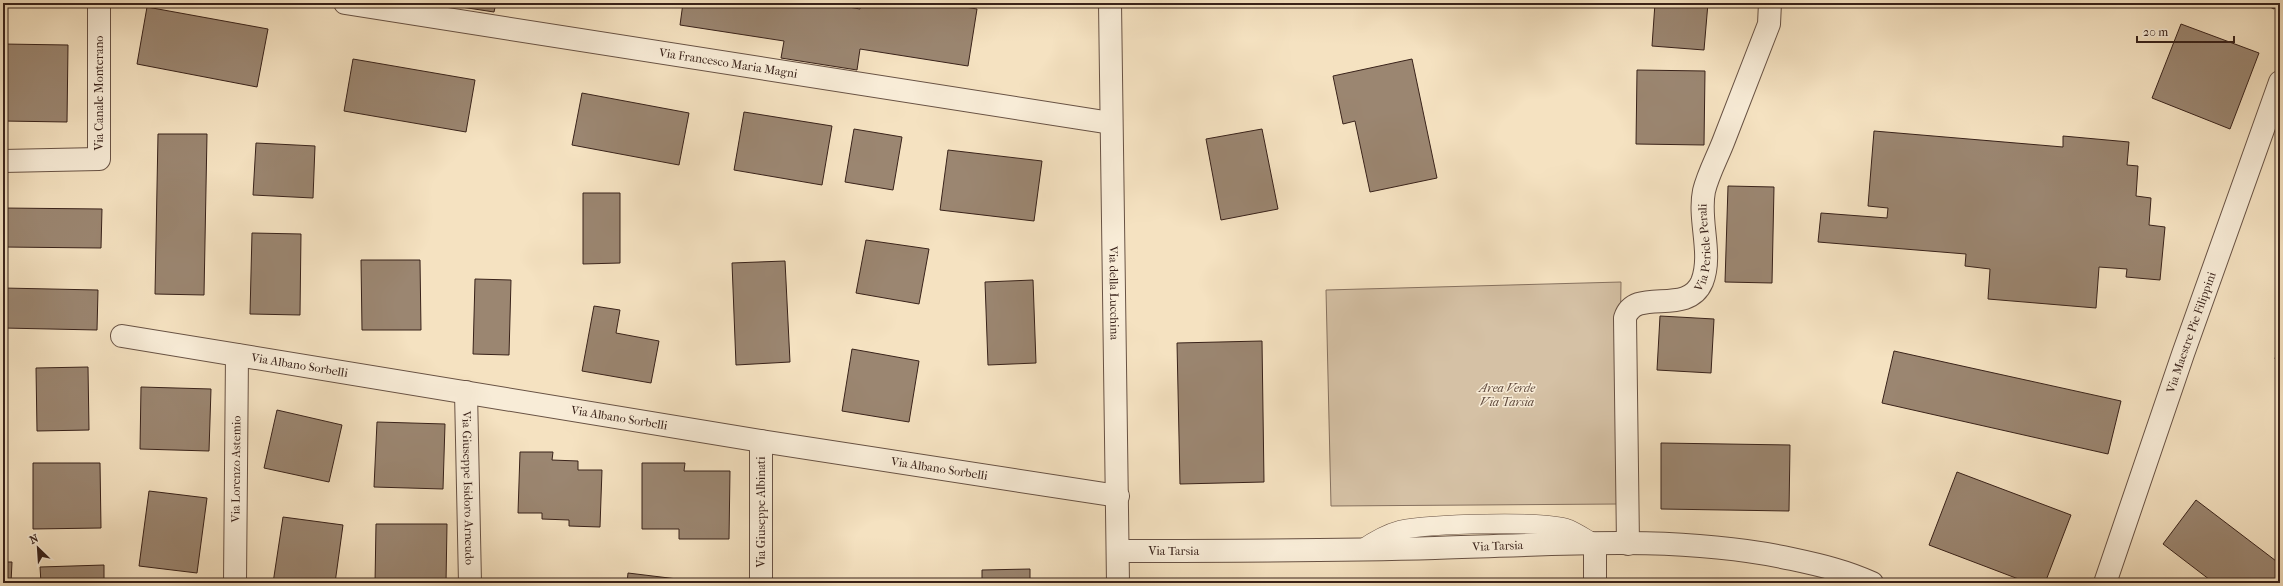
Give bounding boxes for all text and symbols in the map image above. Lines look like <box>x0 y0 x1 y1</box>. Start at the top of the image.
scale bar <box>2137 18 2234 44</box>
text: 20 m <box>2143 25 2168 39</box>
street label: Via Canale Monterano <box>92 36 106 151</box>
street label: Via Francesco Maria Magni <box>657 45 799 81</box>
street label: Via Pericle Perali <box>1691 203 1713 295</box>
street label: Via della Lucchina <box>1106 245 1122 341</box>
street label: Via Maestre Pie Filippini <box>2163 269 2219 396</box>
street label: Via Albano Sorbelli <box>249 350 349 380</box>
park label: Area Verde Via Tarsia <box>1477 381 1536 409</box>
street label: Via Albano Sorbelli <box>569 403 669 433</box>
street label: Via Giuseppe Isidoro Arneudo <box>459 410 477 565</box>
street label: Via Lorenzo Astemio <box>229 416 243 523</box>
street label: Via Albano Sorbelli <box>889 454 989 483</box>
street label: Via Giuseppe Albinati <box>754 456 768 569</box>
north arrow <box>18 528 58 568</box>
text: N <box>27 531 41 547</box>
street label: Via Tarsia <box>1471 538 1524 554</box>
street label: Via Tarsia <box>1148 544 1200 558</box>

